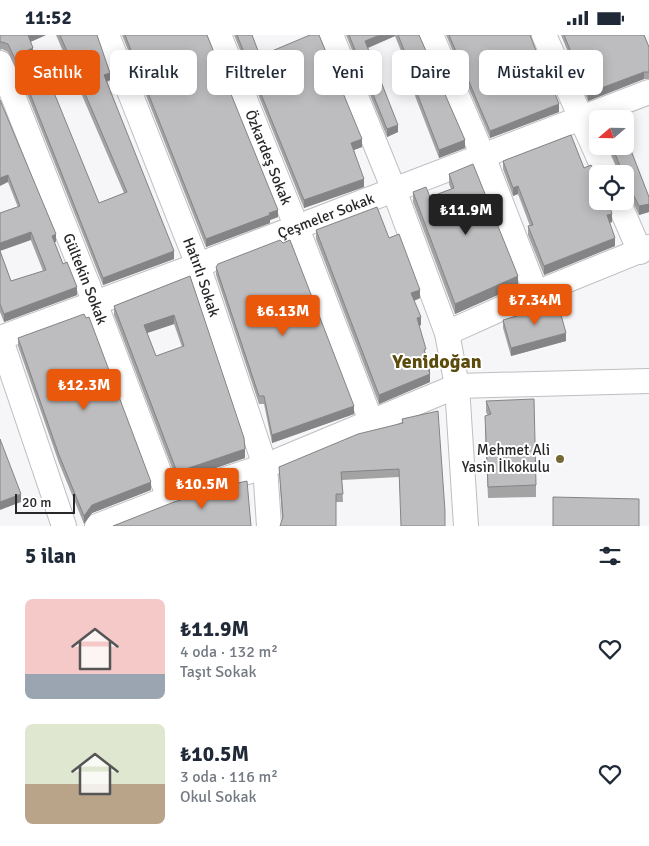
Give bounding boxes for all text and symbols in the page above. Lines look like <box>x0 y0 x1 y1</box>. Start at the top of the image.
text: 11:52 <box>25 6 72 30</box>
chip: Satılık <box>15 50 100 95</box>
chip: Kiralık <box>110 50 197 95</box>
chip: Filtreler <box>207 50 304 95</box>
chip: Yeni <box>314 50 382 95</box>
chip: Daire <box>392 50 469 95</box>
chip: Müstakil ev <box>479 50 603 95</box>
street label: Özkardeş Sokak <box>241 107 296 208</box>
north arrow <box>589 110 634 155</box>
map controls <box>589 110 634 210</box>
button: locate <box>589 165 634 210</box>
street label: Çeşmeler Sokak <box>275 189 377 243</box>
pin: ₺11.9M <box>425 193 507 236</box>
text: ₺11.9M <box>440 200 492 220</box>
street label: Gültekin Sokak <box>59 231 111 327</box>
street label: Hatırlı Sokak <box>179 235 224 320</box>
pin: ₺7.34M <box>494 283 576 326</box>
text: ₺7.34M <box>509 290 561 310</box>
pin: ₺6.13M <box>242 295 324 337</box>
text: ₺6.13M <box>257 301 309 321</box>
district label: Yenidoğan <box>391 349 482 374</box>
pin: ₺12.3M <box>43 369 125 411</box>
text: ₺12.3M <box>58 375 110 395</box>
place label: Mehmet Ali Yasin İlkokulu <box>462 441 550 476</box>
marker: Mehmet Ali Yasin İlkokulu <box>554 453 566 465</box>
pin: ₺10.5M <box>161 467 243 510</box>
text: ₺10.5M <box>176 474 228 494</box>
scale bar <box>15 491 75 514</box>
text: 20 m <box>22 494 51 511</box>
icon: filters <box>596 542 624 570</box>
text: 5 ilan <box>25 543 76 569</box>
text: ₺11.9M <box>180 616 249 642</box>
icon: home <box>65 619 125 679</box>
icon: heart <box>596 635 624 663</box>
text: 4 oda · 132 m² <box>180 642 278 662</box>
text: Taşıt Sokak <box>180 662 257 682</box>
text: ₺10.5M <box>180 741 249 767</box>
icon: home <box>65 744 125 804</box>
icon: heart <box>596 760 624 788</box>
text: 3 oda · 116 m² <box>180 767 278 787</box>
text: Okul Sokak <box>180 787 257 807</box>

